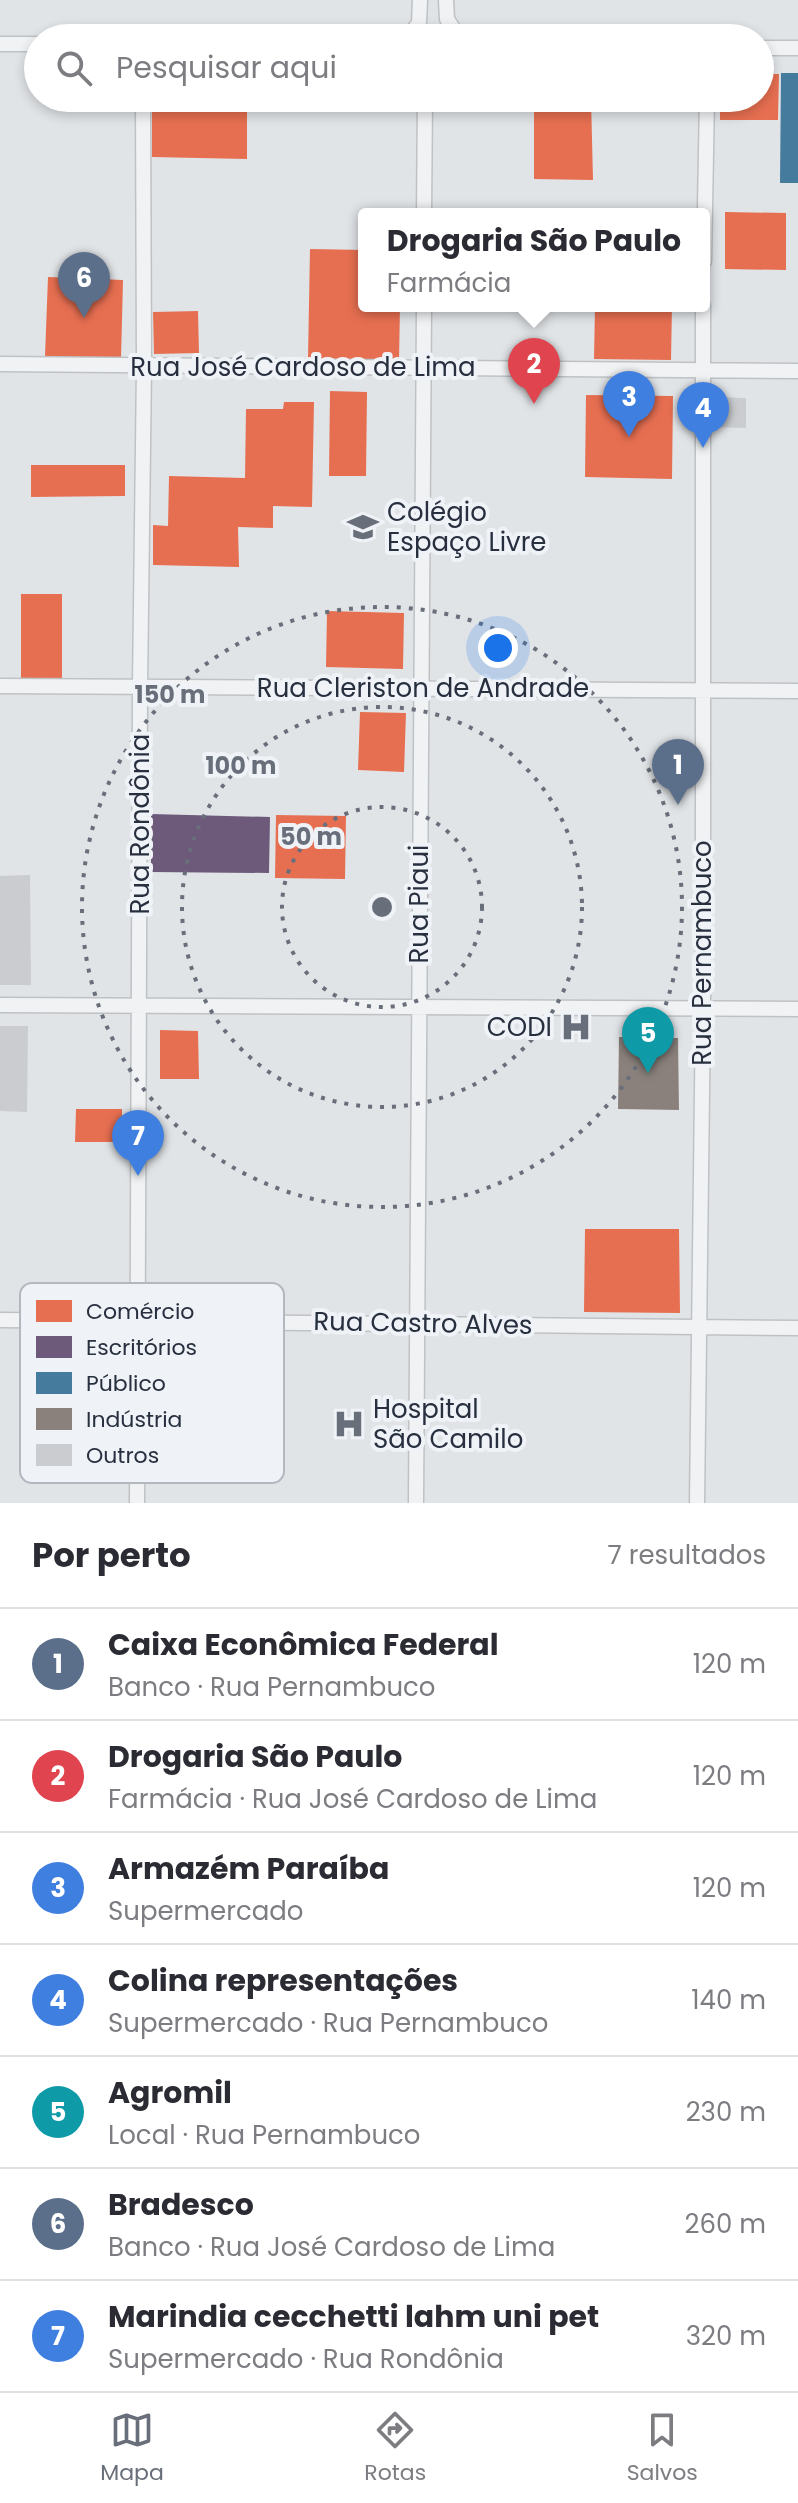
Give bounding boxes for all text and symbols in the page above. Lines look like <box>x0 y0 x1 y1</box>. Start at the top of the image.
search box <box>24 24 774 112</box>
icon: search <box>52 46 96 90</box>
text: Pesquisar aqui <box>116 46 337 89</box>
popup <box>358 208 710 312</box>
text: Drogaria São Paulo <box>387 219 681 262</box>
pin: 6 <box>58 252 110 318</box>
text: Farmácia <box>387 265 511 301</box>
pin: 2 <box>508 338 560 404</box>
street label: Rua José Cardoso de Lima <box>130 349 476 385</box>
pin: 3 <box>603 371 655 437</box>
pin: 4 <box>677 382 729 448</box>
place label: Colégio Espaço Livre <box>387 494 546 560</box>
school or university icon: Colégio Espaço Livre <box>346 510 380 544</box>
your location <box>478 628 518 668</box>
street label: Rua Cleriston de Andrade <box>257 670 589 706</box>
text: 150 m <box>135 678 205 711</box>
street label: Rua Rondônia <box>122 734 158 914</box>
pin: 1 <box>652 739 704 805</box>
text: 100 m <box>206 749 276 782</box>
text: 50 m <box>280 820 342 853</box>
street label: Rua Pernambuco <box>684 840 720 1066</box>
street label: Rua Piaui <box>401 844 437 964</box>
centre of rings <box>368 893 396 921</box>
pin: 5 <box>622 1007 674 1073</box>
place label: CODI <box>487 1009 552 1045</box>
hospital icon: CODI <box>559 1010 593 1044</box>
pin: 7 <box>112 1110 164 1176</box>
legend <box>20 1283 284 1483</box>
text: Comércio <box>86 1296 194 1327</box>
street label: Rua Castro Alves <box>313 1303 533 1343</box>
text: Escritórios <box>86 1332 197 1363</box>
text: Público <box>86 1368 166 1399</box>
place label: Hospital São Camilo <box>373 1391 523 1457</box>
text: Indústria <box>86 1404 182 1435</box>
hospital icon: Hospital São Camilo <box>332 1407 366 1441</box>
text: Outros <box>86 1440 159 1471</box>
text: Por perto <box>32 1531 191 1579</box>
text: 7 resultados <box>608 1537 766 1573</box>
text: Caixa Econômica Federal <box>108 1623 499 1666</box>
text: 1 <box>53 1646 63 1682</box>
text: 120 m <box>693 1646 766 1682</box>
text: Banco · Rua Pernambuco <box>108 1669 435 1705</box>
text: Drogaria São Paulo <box>108 1735 402 1778</box>
text: 2 <box>51 1758 65 1794</box>
text: 120 m <box>693 1758 766 1794</box>
text: Farmácia · Rua José Cardoso de Lima <box>108 1781 597 1817</box>
text: Armazém Paraíba <box>108 1847 389 1890</box>
text: 3 <box>50 1870 66 1906</box>
text: 120 m <box>693 1870 766 1906</box>
text: Supermercado <box>108 1893 303 1929</box>
text: Colina representações <box>108 1959 458 2002</box>
text: 4 <box>49 1982 67 2018</box>
text: 140 m <box>691 1982 766 2018</box>
text: Supermercado · Rua Pernambuco <box>108 2005 548 2041</box>
text: Agromil <box>108 2071 232 2114</box>
text: 5 <box>50 2094 66 2130</box>
text: 230 m <box>686 2094 766 2130</box>
text: Local · Rua Pernambuco <box>108 2117 421 2153</box>
text: Bradesco <box>108 2183 254 2226</box>
text: 6 <box>50 2206 66 2242</box>
text: 260 m <box>684 2206 766 2242</box>
text: Banco · Rua José Cardoso de Lima <box>108 2229 555 2265</box>
text: Marindia cecchetti lahm uni pet <box>108 2295 599 2338</box>
text: 7 <box>51 2318 65 2354</box>
text: 320 m <box>686 2318 766 2354</box>
text: Supermercado · Rua Rondônia <box>108 2341 504 2377</box>
tab: Mapa <box>100 2408 164 2489</box>
tab: Rotas <box>364 2408 426 2489</box>
tab: Salvos <box>627 2408 698 2489</box>

